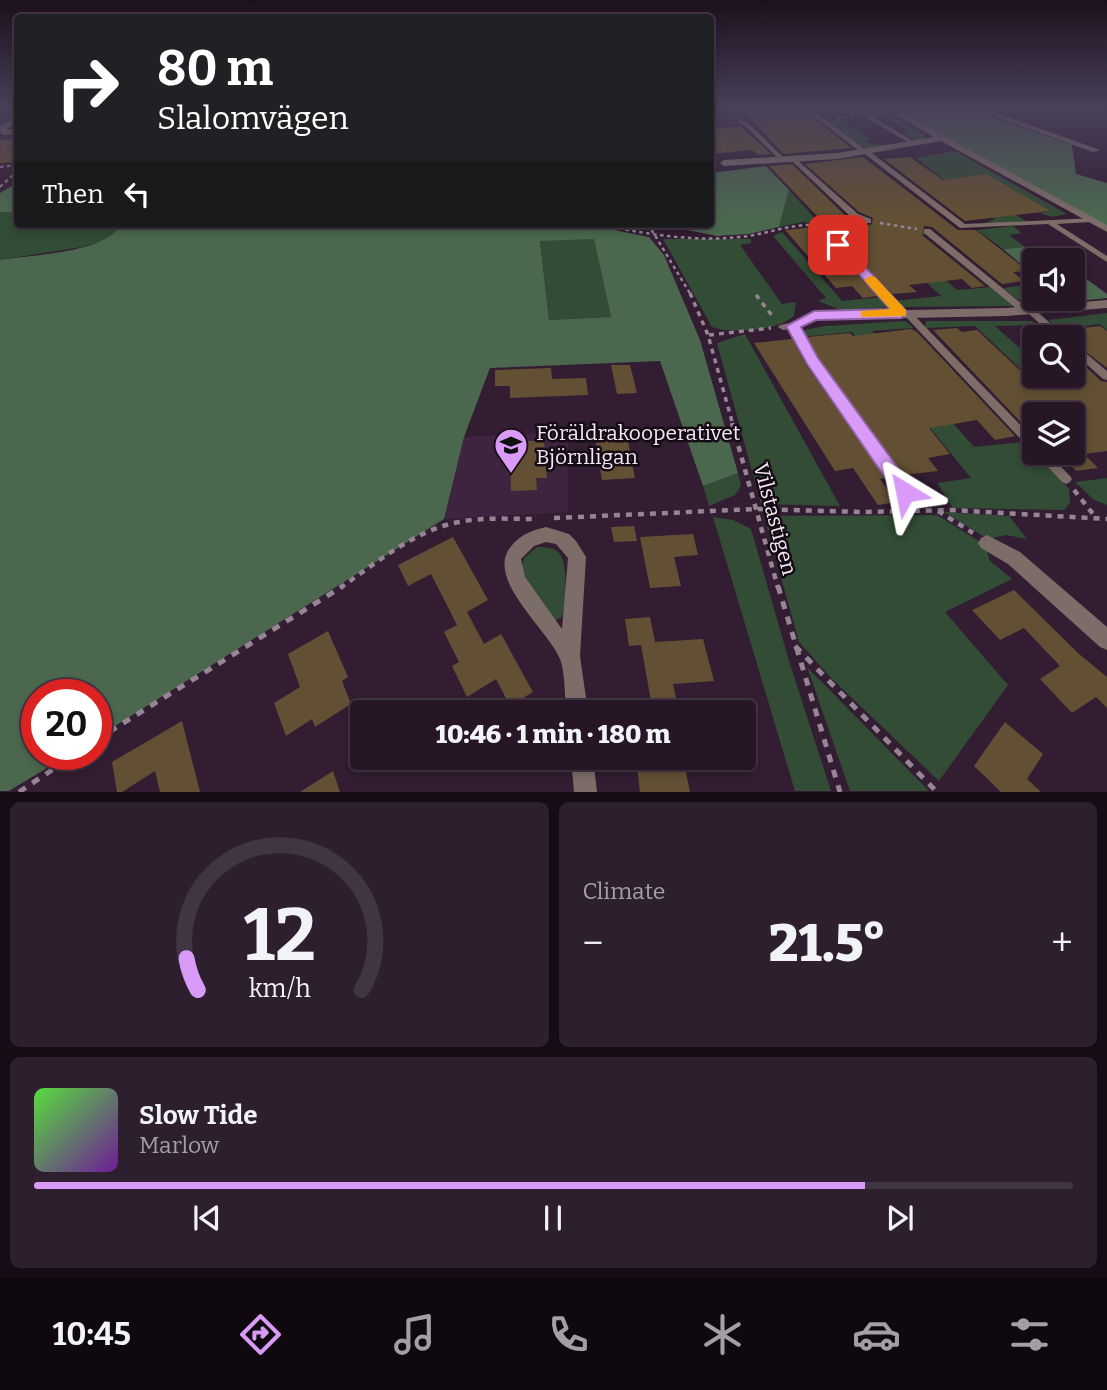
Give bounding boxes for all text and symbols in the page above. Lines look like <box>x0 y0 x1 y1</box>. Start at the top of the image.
text: 80 m <box>157 39 273 98</box>
icon: right <box>42 42 133 133</box>
text: Slalomvägen <box>157 99 349 137</box>
icon: left <box>118 175 156 213</box>
text: Then <box>42 179 104 210</box>
pin <box>808 215 868 275</box>
icon: arrive <box>819 226 857 264</box>
map controls <box>1022 248 1085 465</box>
button: sound <box>1022 248 1085 311</box>
button: search <box>1022 325 1085 388</box>
button: layers <box>1022 402 1085 465</box>
place label: Föräldrakooperativet Björnligan <box>536 420 741 470</box>
school or university icon: Föräldrakooperativet Björnligan <box>492 426 530 475</box>
position arrow <box>868 455 942 529</box>
street label: Vilstastigen <box>748 460 802 578</box>
speed limit sign: 20 <box>21 679 112 770</box>
text: 10:46 · 1 min · 180 m <box>435 719 671 750</box>
text: Climate <box>583 877 665 905</box>
text: 12 <box>243 893 315 980</box>
text: 21.5° <box>769 912 886 975</box>
text: − <box>583 920 603 966</box>
text: + <box>1051 920 1073 966</box>
text: km/h <box>248 974 311 1004</box>
text: Slow Tide <box>139 1100 258 1131</box>
text: Marlow <box>139 1131 219 1159</box>
icon: previous <box>188 1199 226 1237</box>
icon: pause <box>534 1199 572 1237</box>
icon: next <box>881 1199 919 1237</box>
icon: directions <box>236 1310 285 1359</box>
icon: music <box>390 1310 439 1359</box>
icon: phone <box>544 1310 593 1359</box>
icon: climate <box>698 1310 747 1359</box>
icon: car <box>852 1310 901 1359</box>
icon: filters <box>1005 1310 1054 1359</box>
text: 10:45 <box>52 1315 131 1353</box>

